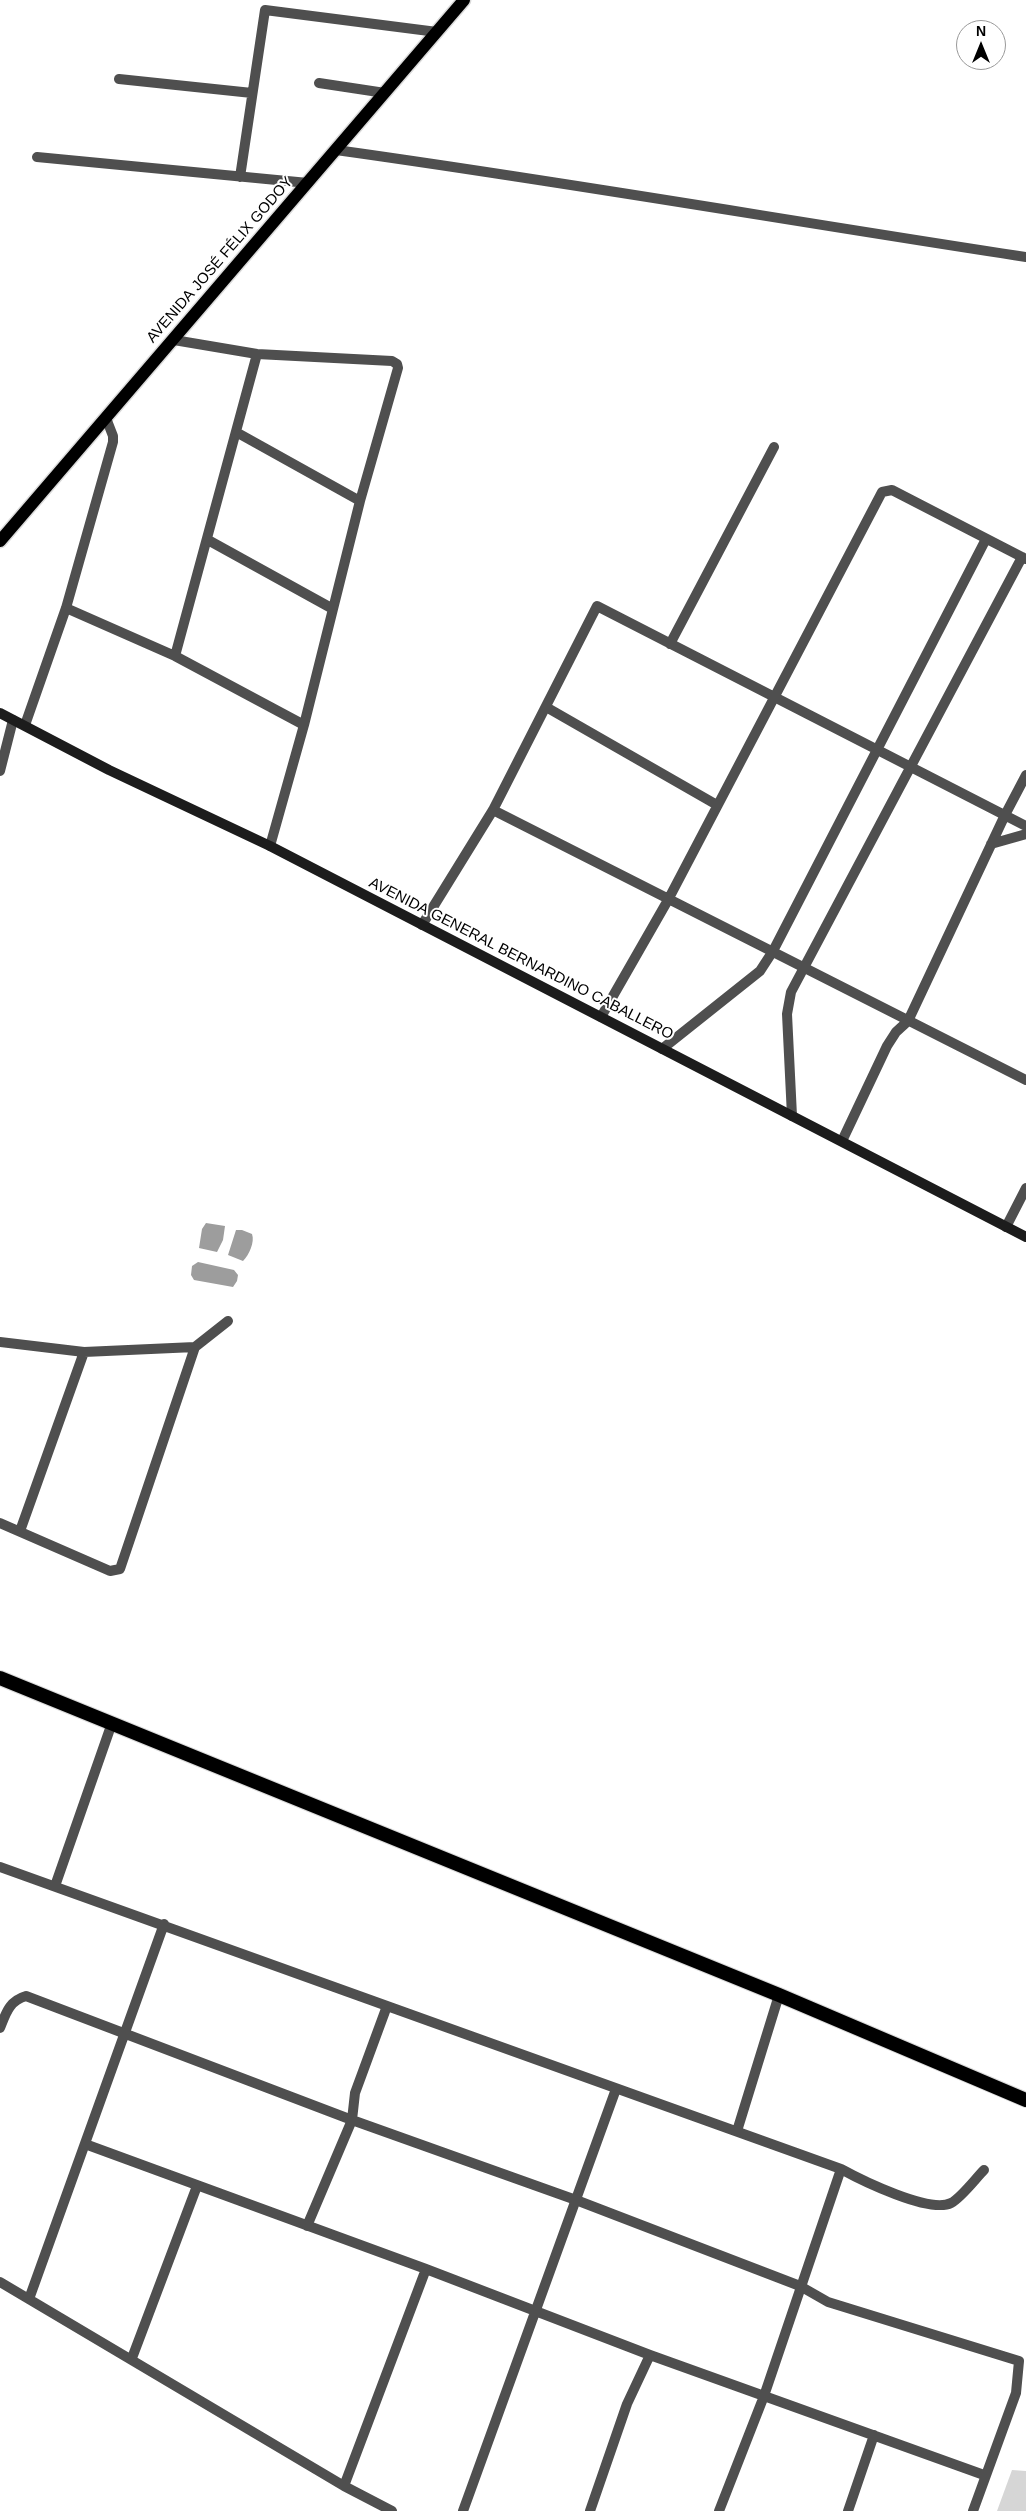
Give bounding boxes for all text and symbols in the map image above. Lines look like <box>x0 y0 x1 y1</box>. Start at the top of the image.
north arrow <box>956 20 1006 70</box>
text: N <box>976 23 986 39</box>
street label: AVENIDA JOSÉ FÉLIX GODOY <box>143 173 297 347</box>
street label: AVENIDA GENERAL BERNARDINO CABALLERO <box>366 874 676 1044</box>

